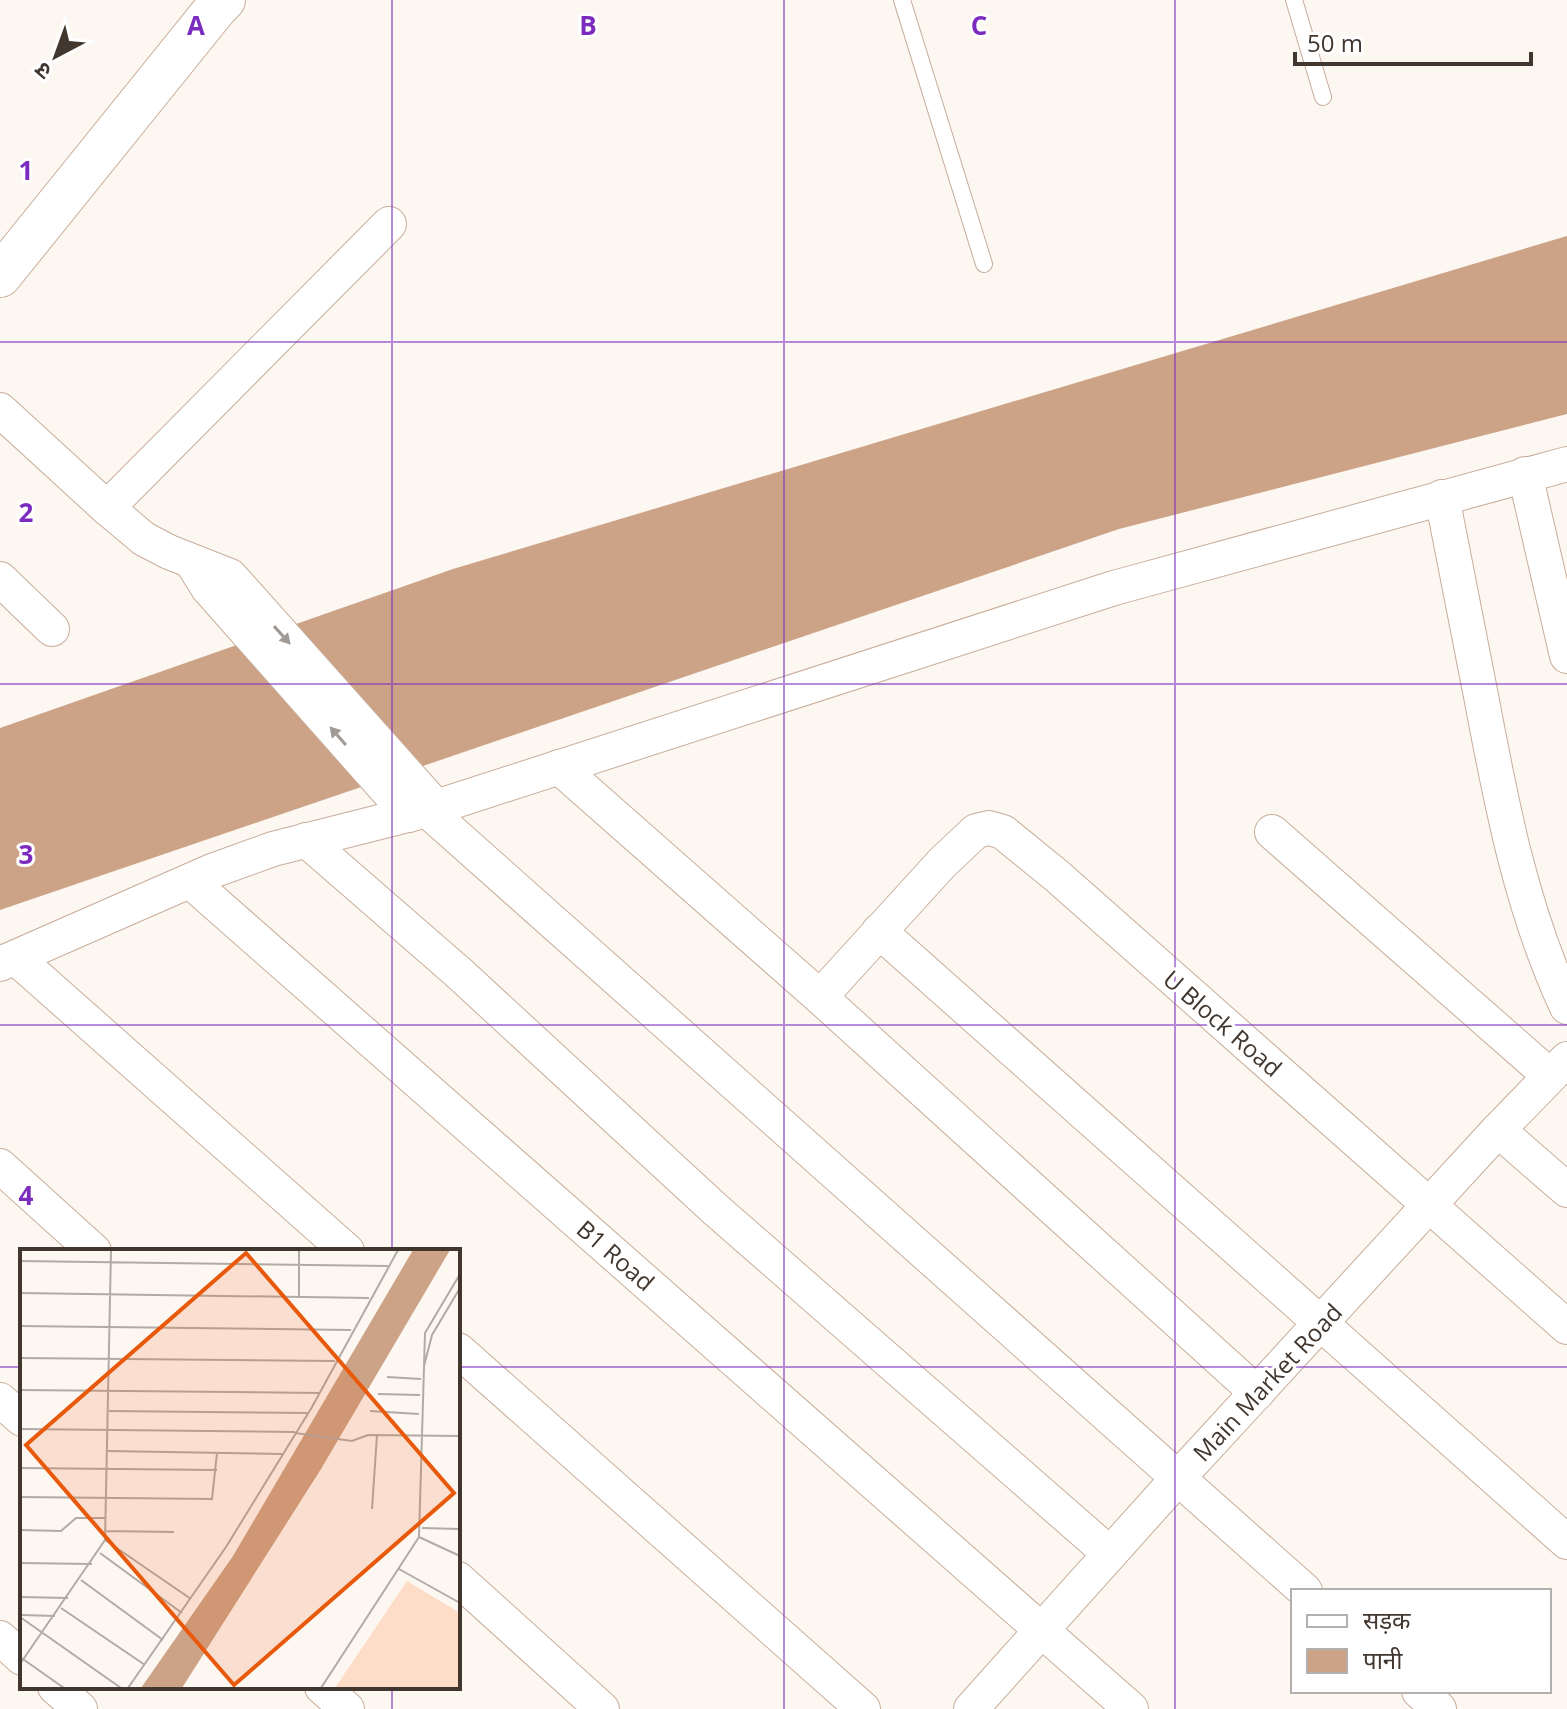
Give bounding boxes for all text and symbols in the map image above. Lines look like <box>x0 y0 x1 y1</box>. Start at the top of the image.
text: A <box>187 7 205 43</box>
text: B <box>579 7 597 43</box>
text: C <box>971 7 987 43</box>
north arrow <box>16 16 96 96</box>
scale bar <box>1295 16 1531 66</box>
text: 50 m <box>1307 26 1363 59</box>
text: उ <box>27 56 57 87</box>
text: 1 <box>19 152 33 188</box>
text: 2 <box>19 494 34 530</box>
one-way arrow <box>273 625 291 644</box>
one-way arrow <box>330 726 347 746</box>
text: 3 <box>19 836 33 872</box>
street label: U Block Road <box>1157 962 1289 1084</box>
text: 4 <box>19 1177 34 1213</box>
street label: B1 Road <box>570 1212 662 1298</box>
inset map <box>20 1249 460 1689</box>
street label: Main Market Road <box>1185 1296 1349 1468</box>
legend <box>1291 1589 1551 1693</box>
text: सड़क <box>1363 1603 1411 1636</box>
text: पानी <box>1363 1643 1403 1676</box>

